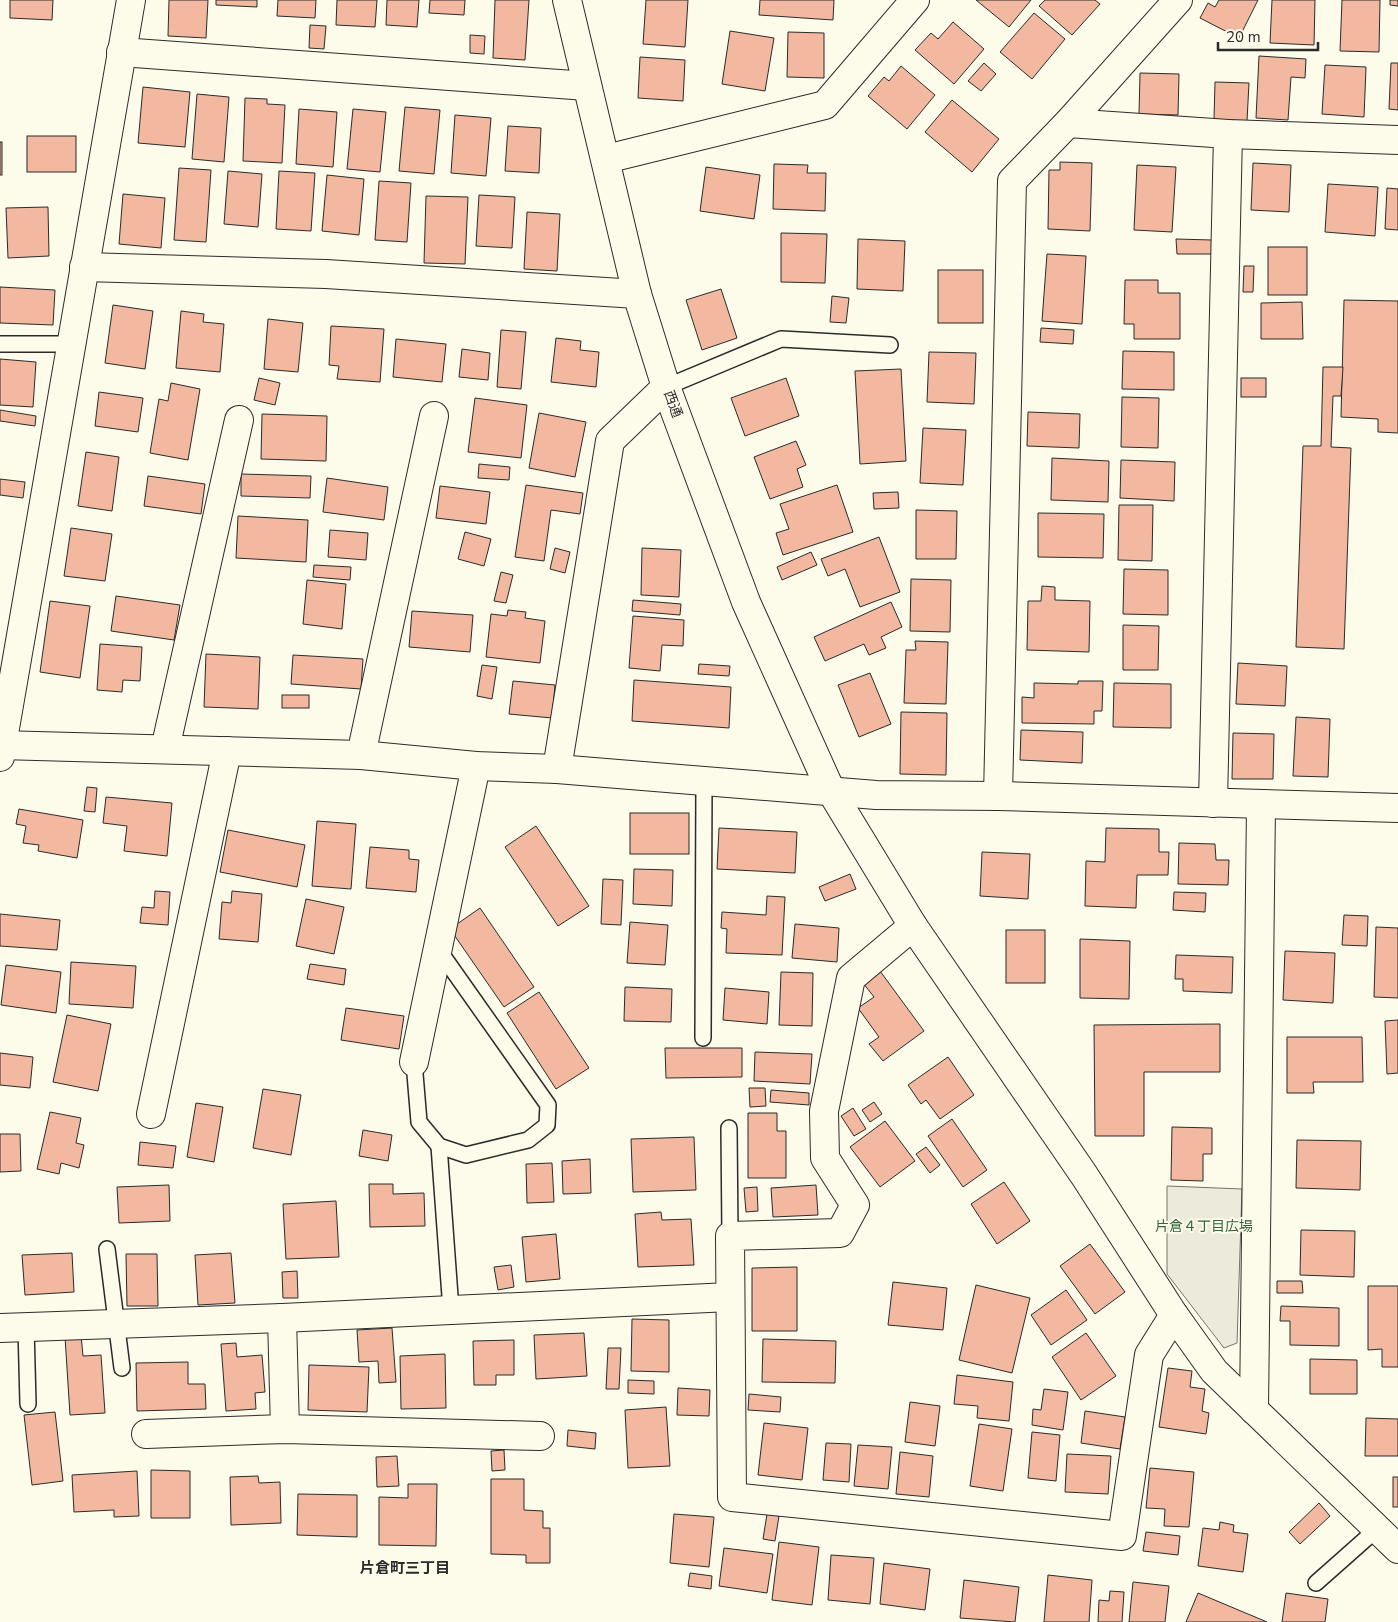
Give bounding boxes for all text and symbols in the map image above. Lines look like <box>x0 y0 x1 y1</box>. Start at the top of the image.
scale bar <box>1218 20 1318 52</box>
text: 20 m <box>1226 27 1261 47</box>
street label: 西通 <box>659 388 687 420</box>
park label: 片倉４丁目広場 <box>1155 1217 1253 1236</box>
district label: 片倉町三丁目 <box>360 1558 450 1578</box>

